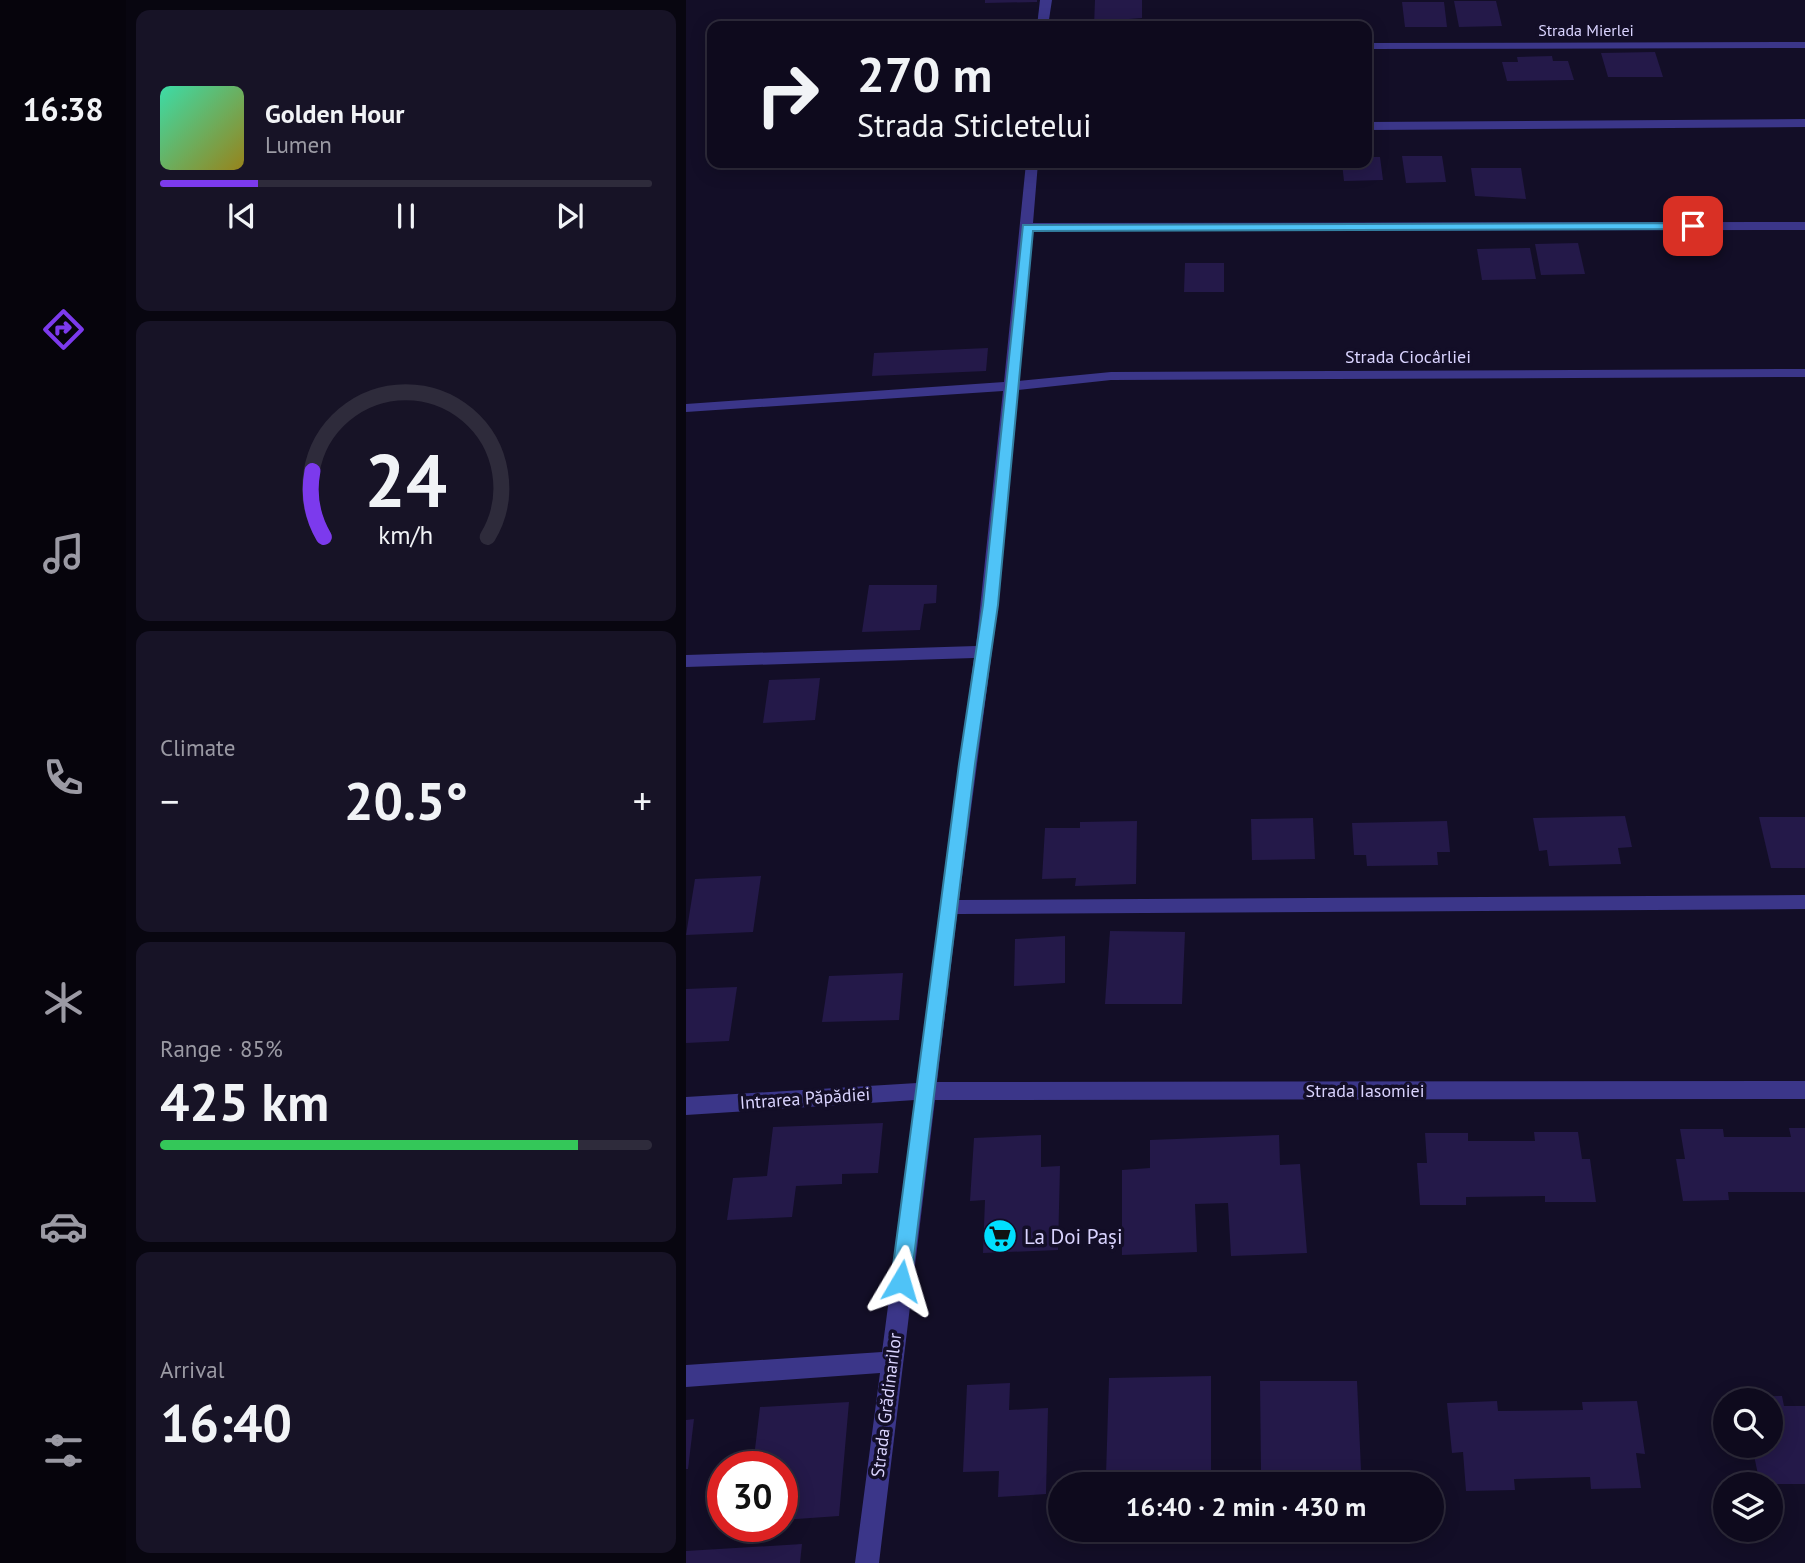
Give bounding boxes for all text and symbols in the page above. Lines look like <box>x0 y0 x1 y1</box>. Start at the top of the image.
street label: Strada Mierlei <box>1538 20 1634 40</box>
text: 270 m <box>857 42 992 106</box>
icon: right <box>742 49 833 140</box>
text: 16:38 <box>22 88 104 130</box>
text: Golden Hour <box>265 97 404 130</box>
text: Strada Sticletelui <box>857 104 1092 146</box>
text: Lumen <box>265 130 332 159</box>
pin <box>1663 196 1723 256</box>
icon: previous <box>223 197 261 235</box>
icon: pause <box>387 197 425 235</box>
icon: next <box>551 197 589 235</box>
icon: arrive <box>1674 207 1712 245</box>
icon: directions <box>39 305 88 354</box>
street label: Strada Ciocârliei <box>1345 345 1471 368</box>
text: 24 <box>365 433 447 527</box>
text: km/h <box>379 519 433 551</box>
icon: music <box>39 529 88 578</box>
text: Climate <box>160 733 235 762</box>
icon: phone <box>39 753 88 802</box>
text: 20.5° <box>344 767 468 834</box>
text: − <box>160 776 179 825</box>
text: + <box>633 776 652 825</box>
icon: climate <box>39 978 88 1027</box>
text: Range · 85% <box>160 1034 283 1063</box>
text: 425 km <box>160 1068 329 1135</box>
street label: Strada Iasomiei <box>1306 1079 1424 1102</box>
street label: Intrarea Păpădiei <box>739 1082 871 1114</box>
icon: car <box>39 1202 88 1251</box>
supermarket icon: La Doi Pași <box>981 1217 1019 1255</box>
place label: La Doi Pași <box>1024 1223 1123 1250</box>
position arrow <box>864 1244 938 1318</box>
street label: Strada Grădinarilor <box>866 1331 906 1479</box>
text: Arrival <box>160 1355 224 1384</box>
map controls <box>1713 1388 1783 1542</box>
button: search <box>1713 1388 1783 1458</box>
text: 16:40 <box>160 1389 292 1456</box>
icon: filters <box>39 1426 88 1475</box>
speed limit sign: 30 <box>707 1451 798 1542</box>
button: layers <box>1713 1472 1783 1542</box>
text: 16:40 · 2 min · 430 m <box>1126 1490 1366 1523</box>

